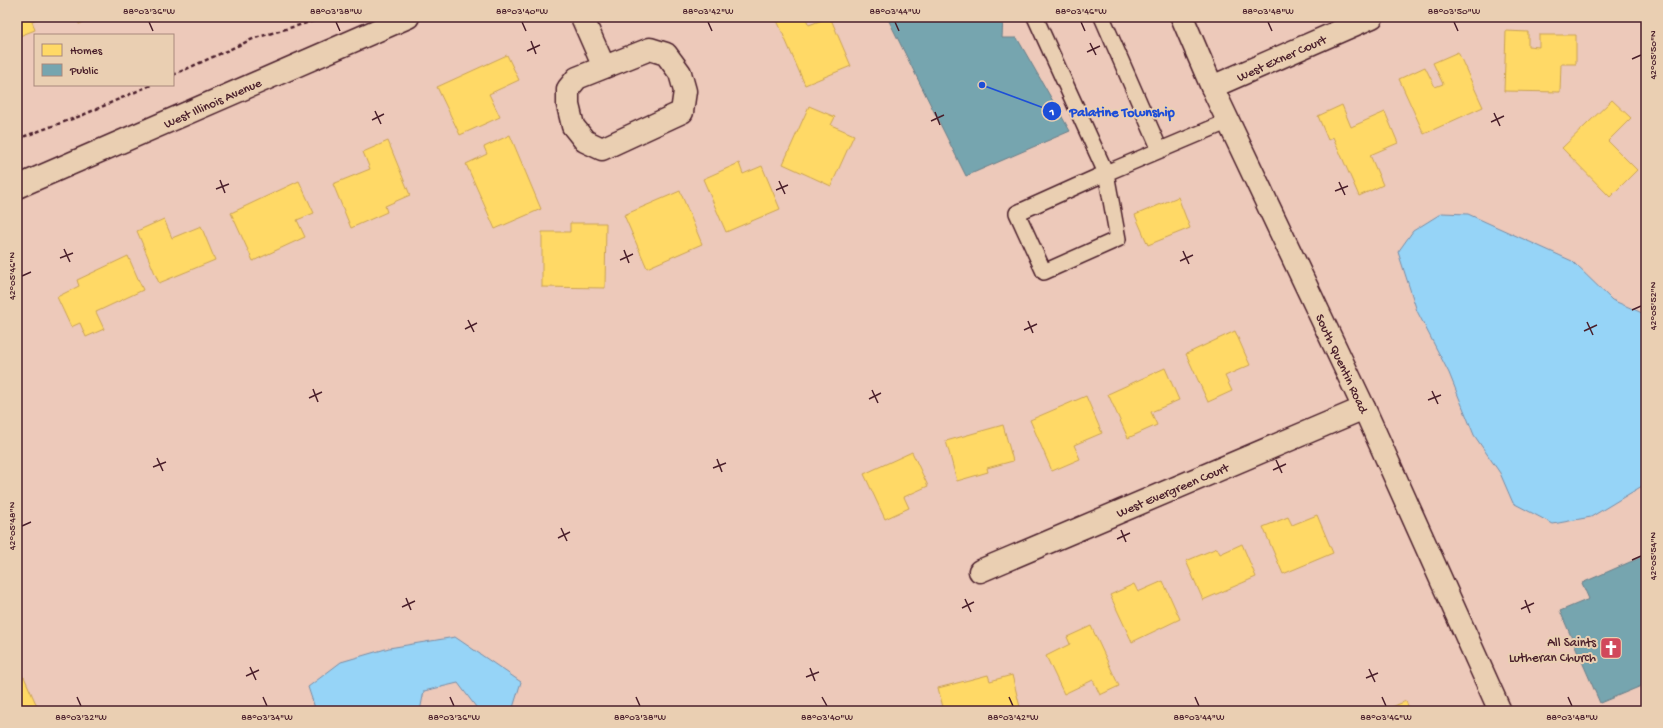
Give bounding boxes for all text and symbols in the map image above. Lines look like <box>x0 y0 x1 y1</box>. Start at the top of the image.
text: 88°03'36"W <box>123 6 175 18</box>
text: 88°03'38"W <box>310 6 363 18</box>
text: 88°03'40"W <box>496 6 548 18</box>
text: 88°03'42"W <box>682 6 734 18</box>
text: 88°03'44"W <box>870 6 921 18</box>
text: 88°03'46"W <box>1055 6 1107 18</box>
text: 88°03'48"W <box>1242 6 1294 18</box>
text: 88°03'50"W <box>1428 6 1481 18</box>
text: 42°05'50"N <box>1648 30 1660 80</box>
street label: West Exner Court <box>1235 32 1331 86</box>
legend <box>34 34 174 86</box>
text: Homes <box>70 45 103 59</box>
text: Public <box>69 65 99 79</box>
street label: West Illinois Avenue <box>162 76 264 133</box>
callout: Palatine Township <box>1042 98 1183 124</box>
text: Palatine Township <box>1068 105 1175 122</box>
text: 1 <box>1049 106 1055 120</box>
text: 42°05'46"N <box>7 251 19 300</box>
text: 42°05'52"N <box>1648 281 1660 330</box>
street label: South Quentin Road <box>1311 312 1371 417</box>
street label: West Evergreen Court <box>1115 460 1233 522</box>
text: 42°05'48"N <box>7 501 19 550</box>
text: 42°05'54"N <box>1648 531 1660 580</box>
church icon: All Saints Lutheran Church <box>1598 635 1624 661</box>
place label: All Saints Lutheran Church <box>1509 636 1597 666</box>
text: 88°03'32"W <box>55 712 107 724</box>
text: 88°03'34"W <box>241 712 293 724</box>
text: 88°03'36"W <box>428 712 480 724</box>
text: 88°03'38"W <box>614 712 667 724</box>
text: 88°03'40"W <box>801 712 853 724</box>
text: 88°03'42"W <box>987 712 1039 724</box>
text: 88°03'44"W <box>1174 712 1225 724</box>
text: 88°03'46"W <box>1360 712 1412 724</box>
text: 88°03'48"W <box>1546 712 1598 724</box>

